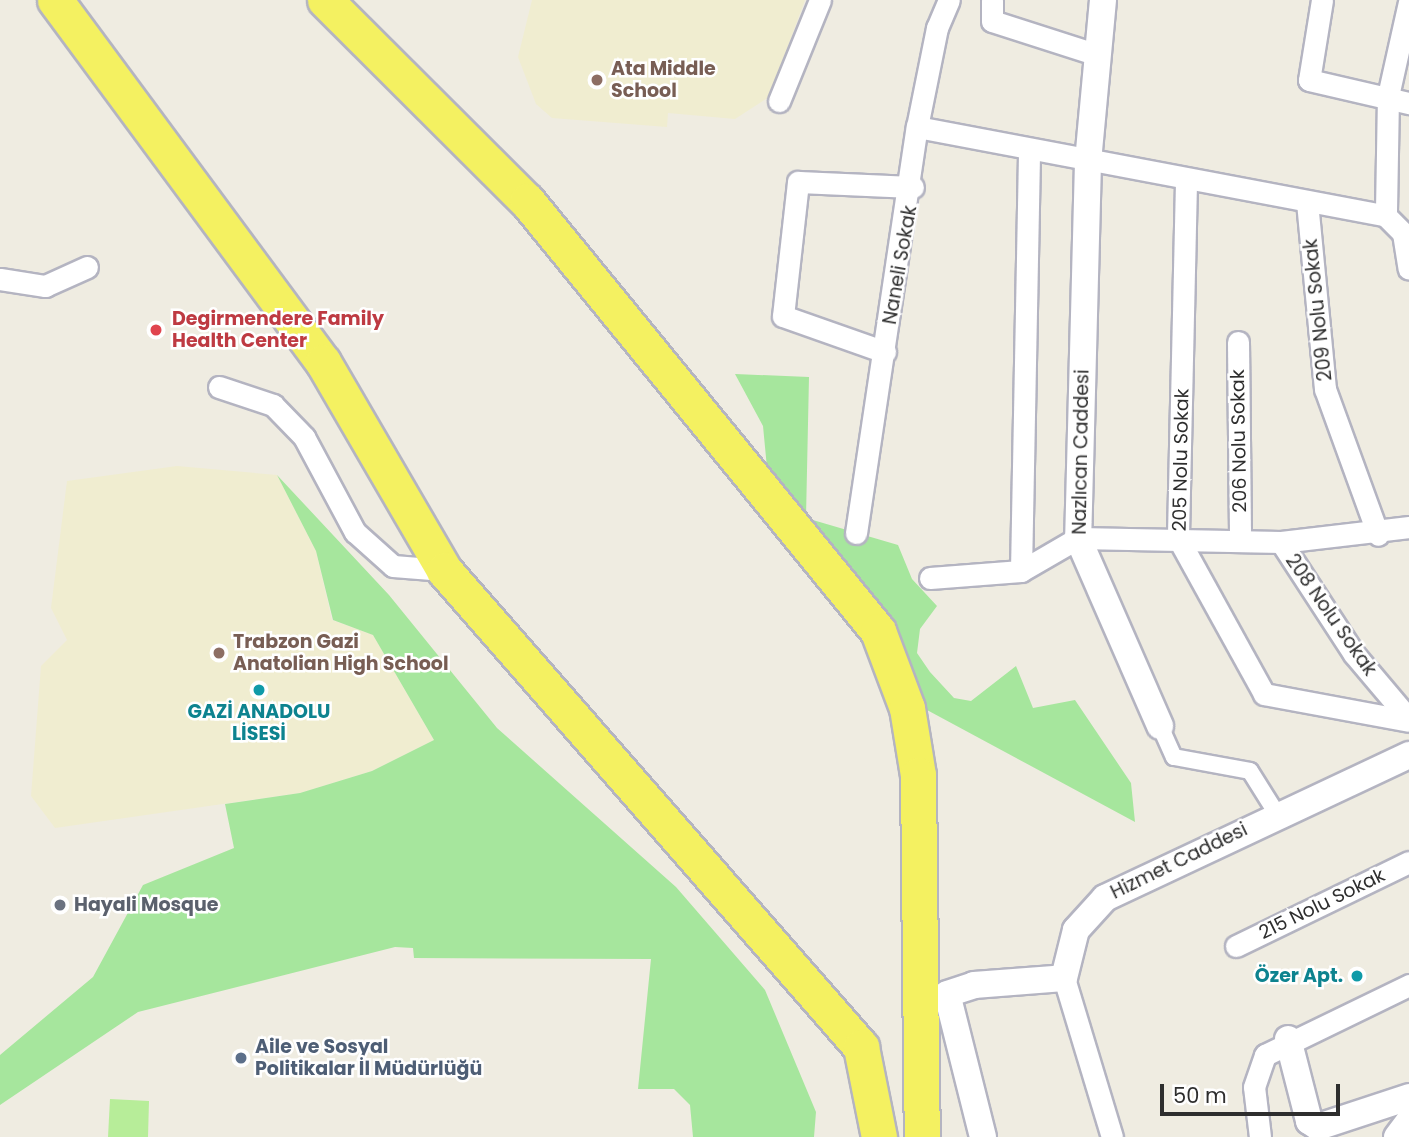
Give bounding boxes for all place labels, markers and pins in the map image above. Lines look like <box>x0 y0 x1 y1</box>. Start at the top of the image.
place label: Ata Middle School <box>611 58 716 102</box>
marker: Ata Middle School <box>589 72 605 88</box>
place label: Degirmendere Family Health Center <box>172 308 384 352</box>
marker: Degirmendere Family Health Center <box>146 320 166 340</box>
place label: Trabzon Gazi Anatolian High School <box>233 631 448 675</box>
marker: Trabzon Gazi Anatolian High School <box>211 645 227 661</box>
marker: GAZİ ANADOLU LİSESİ <box>251 682 267 698</box>
place label: GAZİ ANADOLU LİSESİ <box>188 701 330 745</box>
place label: Hayali Mosque <box>74 894 218 916</box>
marker: Hayali Mosque <box>52 897 68 913</box>
place label: Özer Apt. <box>1255 965 1343 987</box>
marker: Özer Apt. <box>1349 968 1365 984</box>
place label: Aile ve Sosyal Politikalar İl Müdürlüğü <box>255 1036 482 1080</box>
marker: Aile ve Sosyal Politikalar İl Müdürlüğü <box>233 1050 249 1066</box>

